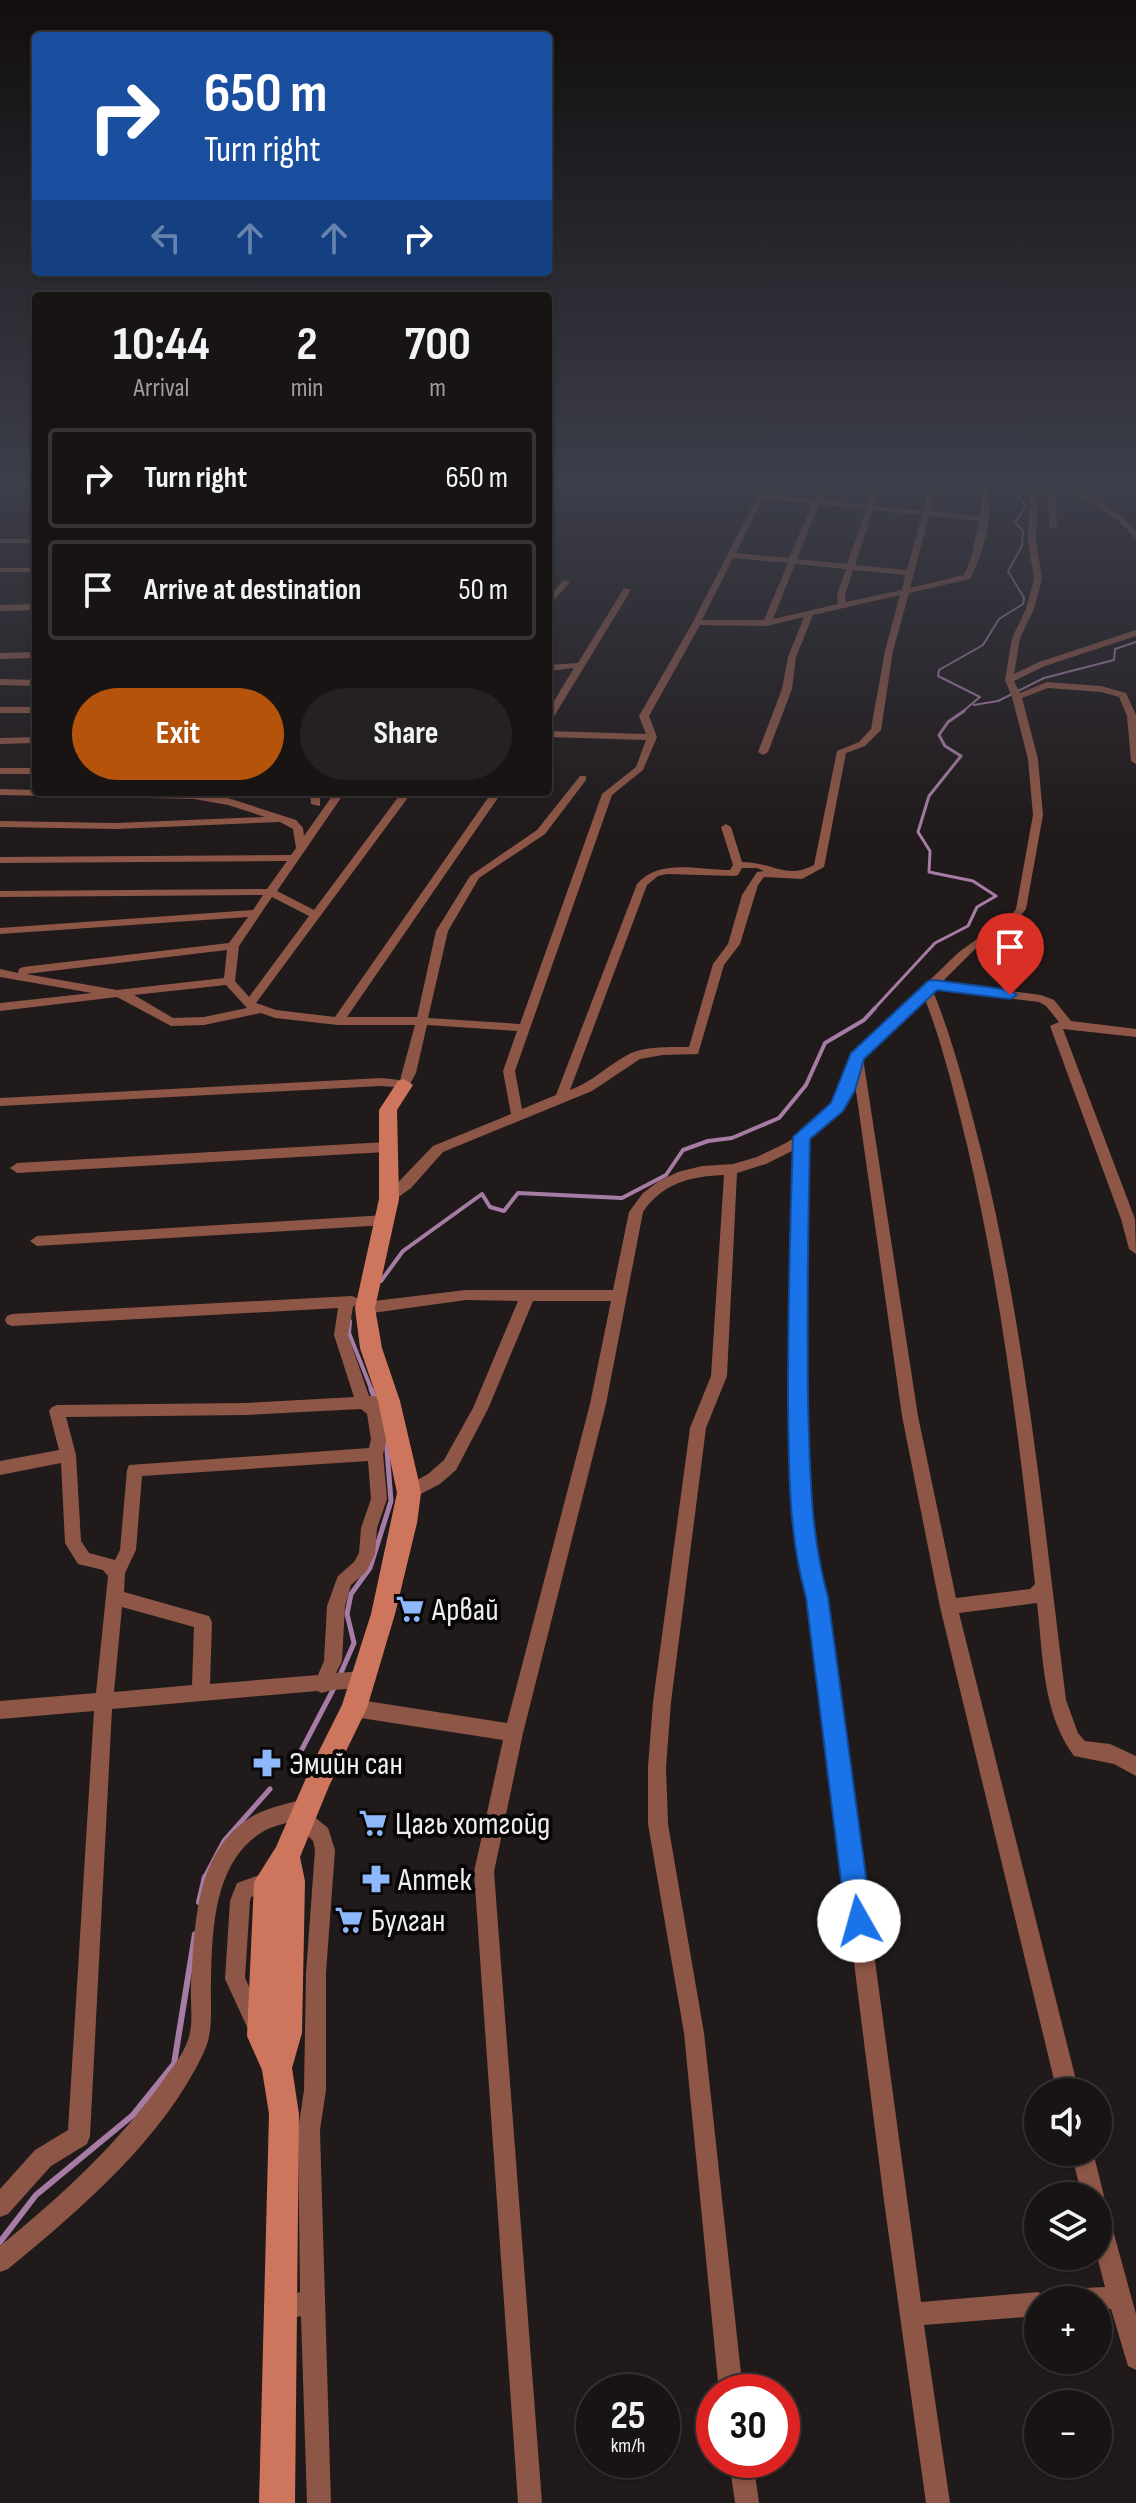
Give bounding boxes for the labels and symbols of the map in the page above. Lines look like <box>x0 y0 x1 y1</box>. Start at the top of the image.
pin <box>976 913 1044 995</box>
place label: Арвай <box>431 1591 499 1630</box>
supermarket icon: Арвай <box>395 1594 425 1624</box>
place label: Эмийн сан <box>289 1745 403 1784</box>
pharmacy icon: Эмийн сан <box>252 1748 282 1778</box>
place label: Цагь хотгойд <box>395 1805 550 1844</box>
supermarket icon: Цагь хотгойд <box>358 1808 388 1838</box>
place label: Аптек <box>397 1861 472 1900</box>
pharmacy icon: Аптек <box>361 1864 391 1894</box>
position arrow <box>817 1879 901 1963</box>
place label: Булган <box>371 1902 446 1941</box>
supermarket icon: Булган <box>334 1905 364 1935</box>
speed limit sign: 30 <box>696 2374 800 2478</box>

